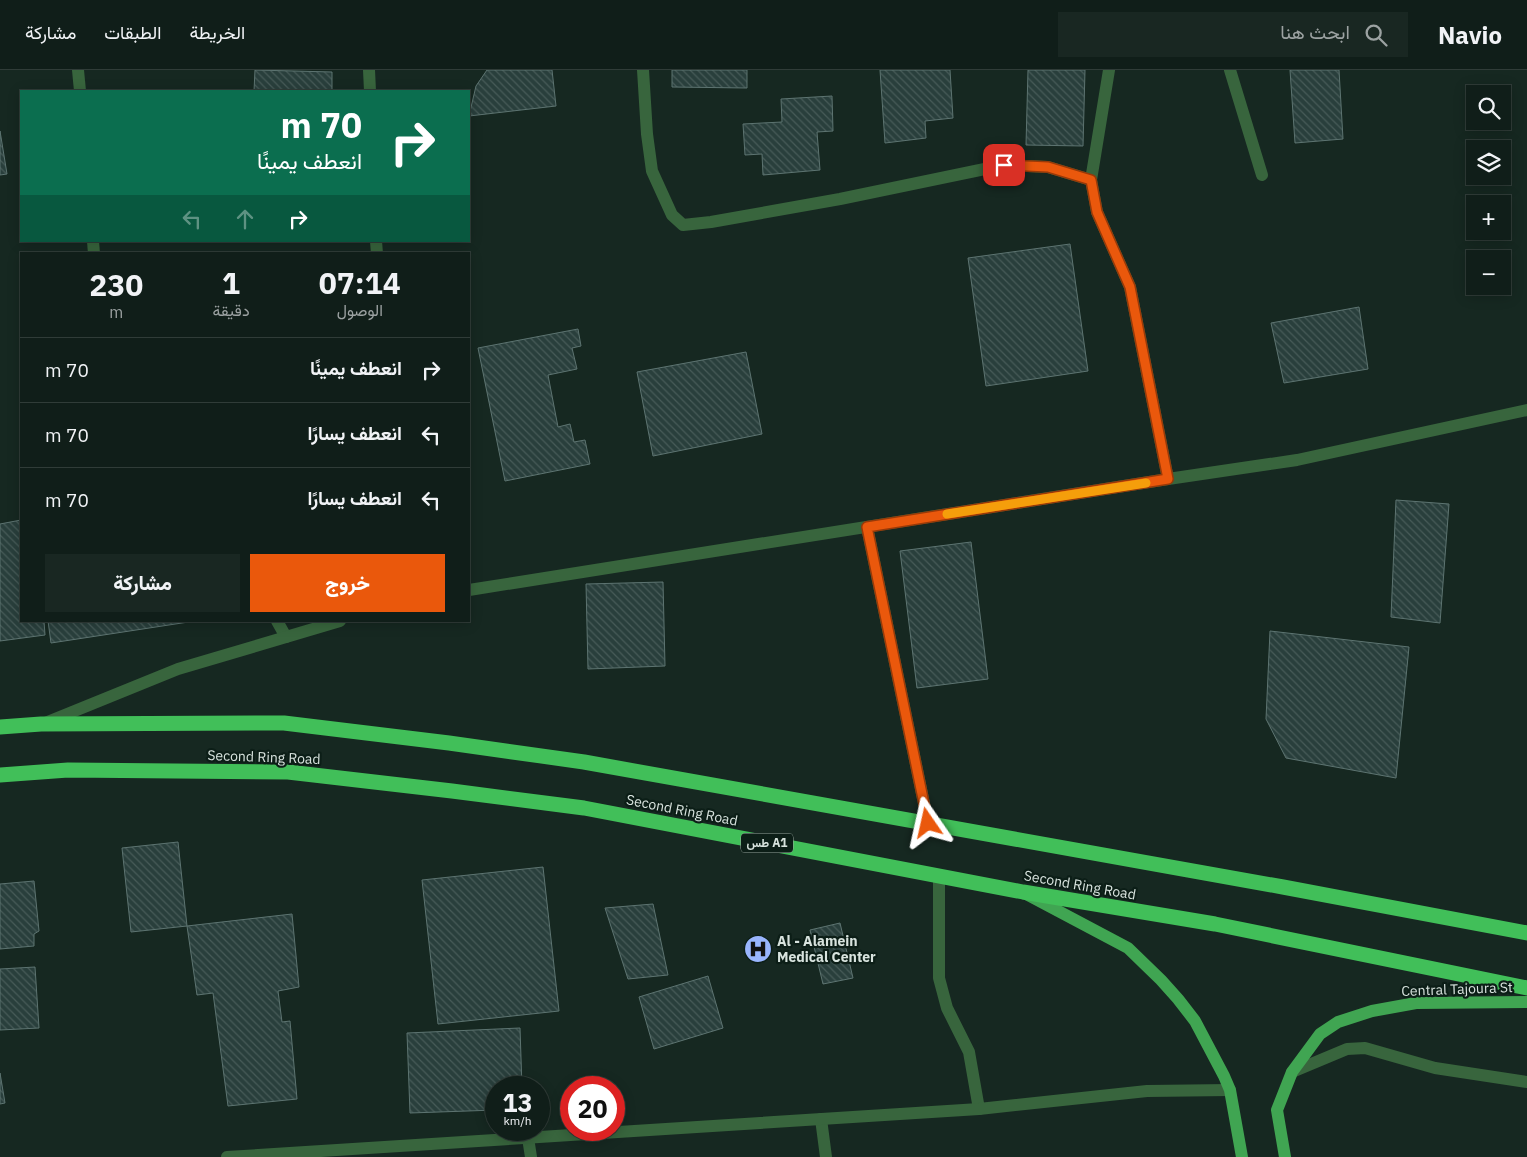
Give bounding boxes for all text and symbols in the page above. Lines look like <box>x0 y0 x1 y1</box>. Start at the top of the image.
search box <box>1058 12 1408 57</box>
text: Navio <box>1438 19 1502 51</box>
text: ابحث هنا <box>1280 20 1350 44</box>
text: مشاركة <box>25 21 76 44</box>
text: الطبقات <box>104 21 161 44</box>
text: الخريطة <box>189 21 245 44</box>
icon: search <box>1362 21 1390 49</box>
map controls <box>1466 85 1511 295</box>
button: search <box>1466 85 1511 130</box>
text: 70 m <box>280 102 362 148</box>
icon: right <box>380 110 445 175</box>
button: layers <box>1466 140 1511 185</box>
pin <box>983 144 1025 186</box>
text: انعطف يمينًا <box>257 146 362 175</box>
icon: arrive <box>990 151 1018 179</box>
button: + <box>1466 195 1511 240</box>
icon: left <box>178 205 206 233</box>
icon: ahead <box>231 205 259 233</box>
icon: right <box>284 205 312 233</box>
button: − <box>1466 250 1511 295</box>
text: 1 <box>222 263 240 302</box>
text: 07:14 <box>319 263 401 302</box>
text: 230 <box>89 265 143 304</box>
text: دقيقة <box>213 300 250 320</box>
text: الوصول <box>337 300 383 320</box>
text: m <box>109 302 123 322</box>
text: انعطف يمينًا <box>310 356 402 380</box>
icon: right <box>417 356 445 384</box>
text: 70 m <box>45 358 89 382</box>
text: انعطف يسارًا <box>308 421 402 445</box>
icon: left <box>417 421 445 449</box>
text: 70 m <box>45 423 89 447</box>
text: انعطف يسارًا <box>308 486 402 510</box>
icon: left <box>417 486 445 514</box>
text: 70 m <box>45 488 89 512</box>
button: مشاركة <box>45 554 240 612</box>
button: خروج <box>250 554 445 612</box>
street label: Second Ring Road <box>207 746 321 768</box>
street label: Second Ring Road <box>625 790 739 830</box>
position arrow <box>901 796 953 848</box>
road number: طس A1 <box>741 834 793 852</box>
street label: Second Ring Road <box>1023 866 1137 904</box>
place label: Al - Alamein Medical Center <box>777 932 876 966</box>
hospital icon: Al - Alamein Medical Center <box>743 934 773 964</box>
street label: Central Tajoura St <box>1401 978 1513 1000</box>
speed limit sign: 20 <box>560 1076 625 1141</box>
text: 13 <box>502 1086 533 1119</box>
text: km/h <box>503 1113 532 1128</box>

